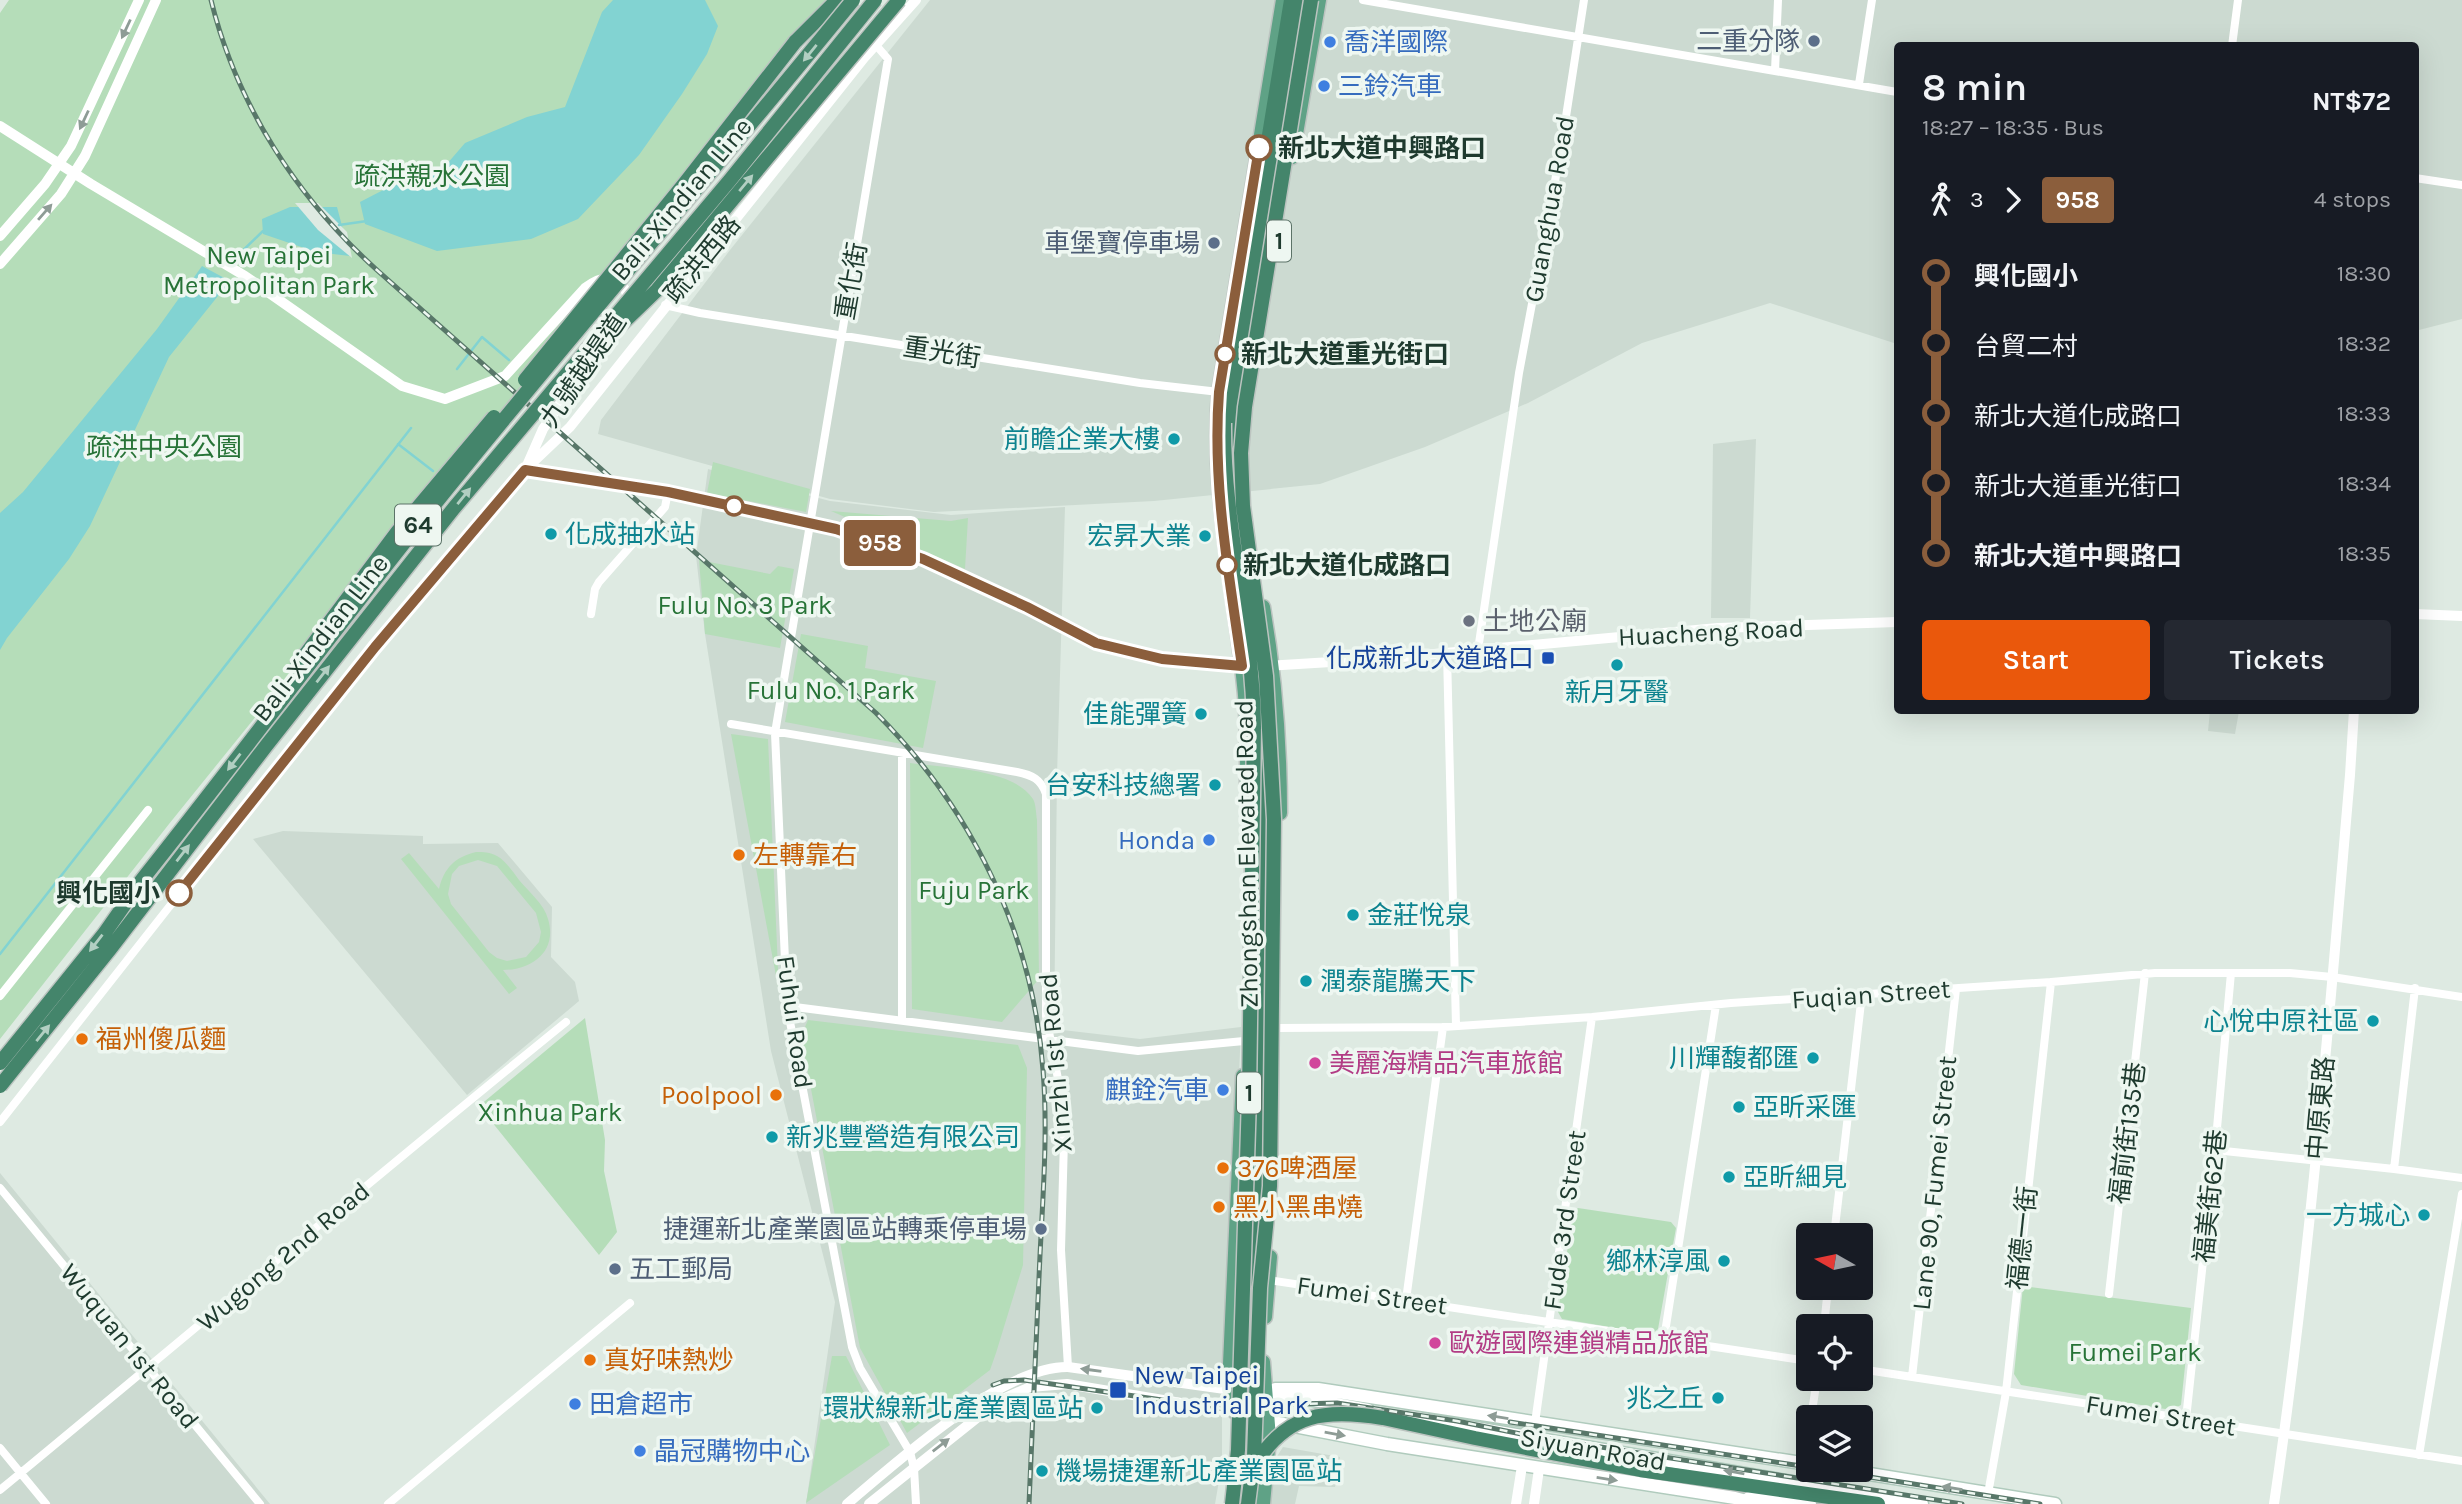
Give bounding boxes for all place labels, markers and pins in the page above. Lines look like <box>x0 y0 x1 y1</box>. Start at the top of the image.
place label: 二重分隊 <box>1696 26 1800 57</box>
place label: 喬洋國際 <box>1344 27 1448 58</box>
marker: 二重分隊 <box>1806 33 1822 49</box>
marker: 喬洋國際 <box>1322 34 1338 50</box>
place label: 三鈴汽車 <box>1338 71 1442 102</box>
marker: 三鈴汽車 <box>1316 78 1332 94</box>
place label: 新北大道中興路口 <box>1278 133 1486 164</box>
marker: 新北大道中興路口 <box>1246 135 1272 161</box>
place label: 車堡寶停車場 <box>1044 228 1200 259</box>
marker: 車堡寶停車場 <box>1206 235 1222 251</box>
place label: 新北大道重光街口 <box>1241 339 1449 370</box>
marker: 新北大道重光街口 <box>1215 344 1235 364</box>
place label: 前瞻企業大樓 <box>1004 424 1160 455</box>
marker: 前瞻企業大樓 <box>1166 431 1182 447</box>
unlabelled marker <box>724 496 744 516</box>
place label: 化成抽水站 <box>565 519 695 550</box>
place label: 宏昇大業 <box>1087 521 1191 552</box>
marker: 化成抽水站 <box>543 526 559 542</box>
marker: 宏昇大業 <box>1197 528 1213 544</box>
place label: 新北大道化成路口 <box>1243 550 1451 581</box>
marker: 新北大道化成路口 <box>1217 555 1237 575</box>
place label: 土地公廟 <box>1483 606 1587 637</box>
marker: 土地公廟 <box>1461 613 1477 629</box>
place label: 化成新北大道路口 <box>1326 643 1534 674</box>
marker: 化成新北大道路口 <box>1540 650 1556 666</box>
marker: 新月牙醫 <box>1609 657 1625 673</box>
place label: 新月牙醫 <box>1565 677 1669 708</box>
place label: 佳能彈簧 <box>1083 699 1187 730</box>
marker: 佳能彈簧 <box>1193 706 1209 722</box>
place label: 台安科技總署 <box>1045 770 1201 801</box>
marker: 台安科技總署 <box>1207 777 1223 793</box>
place label: Honda <box>1118 825 1195 856</box>
marker: Honda <box>1201 832 1217 848</box>
place label: 左轉靠右 <box>753 840 857 871</box>
marker: 左轉靠右 <box>731 847 747 863</box>
place label: 興化國小 <box>56 878 160 909</box>
marker: 興化國小 <box>166 880 192 906</box>
place label: 金莊悅泉 <box>1367 900 1471 931</box>
marker: 金莊悅泉 <box>1345 907 1361 923</box>
place label: 潤泰龍騰天下 <box>1320 966 1476 997</box>
marker: 潤泰龍騰天下 <box>1298 973 1314 989</box>
place label: 心悅中原社區 <box>2203 1006 2359 1037</box>
marker: 心悅中原社區 <box>2365 1013 2381 1029</box>
place label: 福州傻瓜麵 <box>96 1024 226 1055</box>
marker: 福州傻瓜麵 <box>74 1031 90 1047</box>
place label: 川輝馥都匯 <box>1669 1043 1799 1074</box>
place label: 美麗海精品汽車旅館 <box>1329 1048 1563 1079</box>
marker: 川輝馥都匯 <box>1805 1050 1821 1066</box>
marker: 美麗海精品汽車旅館 <box>1307 1055 1323 1071</box>
place label: 麒銓汽車 <box>1105 1075 1209 1106</box>
place label: Poolpool <box>661 1080 762 1111</box>
marker: 麒銓汽車 <box>1215 1082 1231 1098</box>
marker: Poolpool <box>768 1087 784 1103</box>
place label: 亞昕采匯 <box>1753 1092 1857 1123</box>
marker: 亞昕采匯 <box>1731 1099 1747 1115</box>
place label: 新兆豐營造有限公司 <box>786 1122 1020 1153</box>
marker: 新兆豐營造有限公司 <box>764 1129 780 1145</box>
place label: 376啤酒屋 <box>1237 1153 1357 1184</box>
marker: 376啤酒屋 <box>1215 1160 1231 1176</box>
place label: 亞昕細見 <box>1743 1162 1847 1193</box>
marker: 亞昕細見 <box>1721 1169 1737 1185</box>
place label: 黑小黑串燒 <box>1233 1192 1363 1223</box>
marker: 黑小黑串燒 <box>1211 1199 1227 1215</box>
place label: 一方城心 <box>2306 1200 2410 1231</box>
marker: 一方城心 <box>2416 1207 2432 1223</box>
place label: 捷運新北產業園區站轉乘停車場 <box>663 1214 1027 1245</box>
marker: 捷運新北產業園區站轉乘停車場 <box>1033 1221 1049 1237</box>
place label: 鄉林淳風 <box>1606 1246 1710 1277</box>
marker: 鄉林淳風 <box>1716 1253 1732 1269</box>
place label: 五工郵局 <box>629 1254 733 1285</box>
marker: 五工郵局 <box>607 1261 623 1277</box>
place label: 歐遊國際連鎖精品旅館 <box>1449 1328 1709 1359</box>
marker: 歐遊國際連鎖精品旅館 <box>1427 1335 1443 1351</box>
place label: 真好味熱炒 <box>604 1345 734 1376</box>
marker: 真好味熱炒 <box>582 1352 598 1368</box>
place label: New Taipei Industrial Park <box>1134 1360 1309 1421</box>
marker: New Taipei Industrial Park <box>1108 1380 1128 1400</box>
place label: 兆之丘 <box>1626 1383 1704 1414</box>
place label: 田倉超市 <box>589 1389 693 1420</box>
marker: 兆之丘 <box>1710 1390 1726 1406</box>
place label: 環狀線新北產業園區站 <box>823 1393 1083 1424</box>
marker: 田倉超市 <box>567 1396 583 1412</box>
marker: 環狀線新北產業園區站 <box>1089 1400 1105 1416</box>
place label: 晶冠購物中心 <box>654 1436 810 1467</box>
marker: 晶冠購物中心 <box>632 1443 648 1459</box>
place label: 機場捷運新北產業園區站 <box>1056 1456 1342 1487</box>
marker: 機場捷運新北產業園區站 <box>1034 1463 1050 1479</box>

